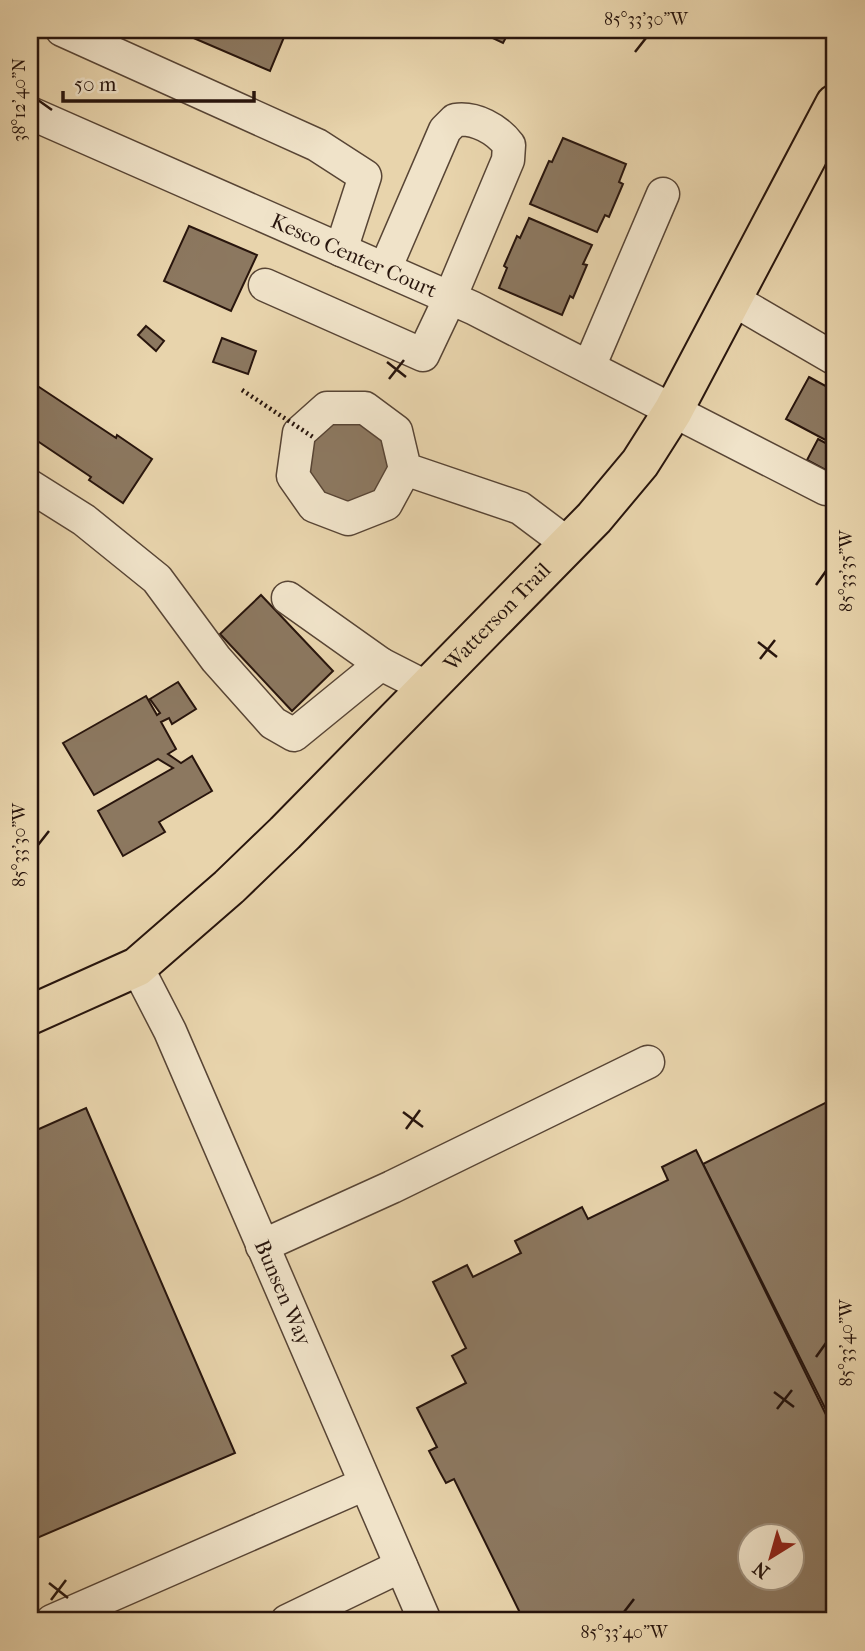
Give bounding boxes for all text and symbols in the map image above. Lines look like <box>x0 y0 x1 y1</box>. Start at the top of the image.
text: 85°33'30"W <box>604 9 689 30</box>
text: 38°12'40"N <box>9 58 30 142</box>
scale bar <box>63 60 254 104</box>
text: 50 m <box>74 72 117 96</box>
street label: Kesco Center Court <box>267 209 441 303</box>
text: 85°33'35"W <box>836 529 857 612</box>
street label: Watterson Trail <box>438 558 555 676</box>
text: 85°33'30"W <box>9 802 30 887</box>
street label: Bunsen Way <box>250 1236 317 1350</box>
text: 85°33'40"W <box>836 1298 857 1387</box>
north arrow <box>736 1522 806 1592</box>
text: N <box>749 1556 774 1583</box>
text: 85°33'40"W <box>580 1622 669 1643</box>

